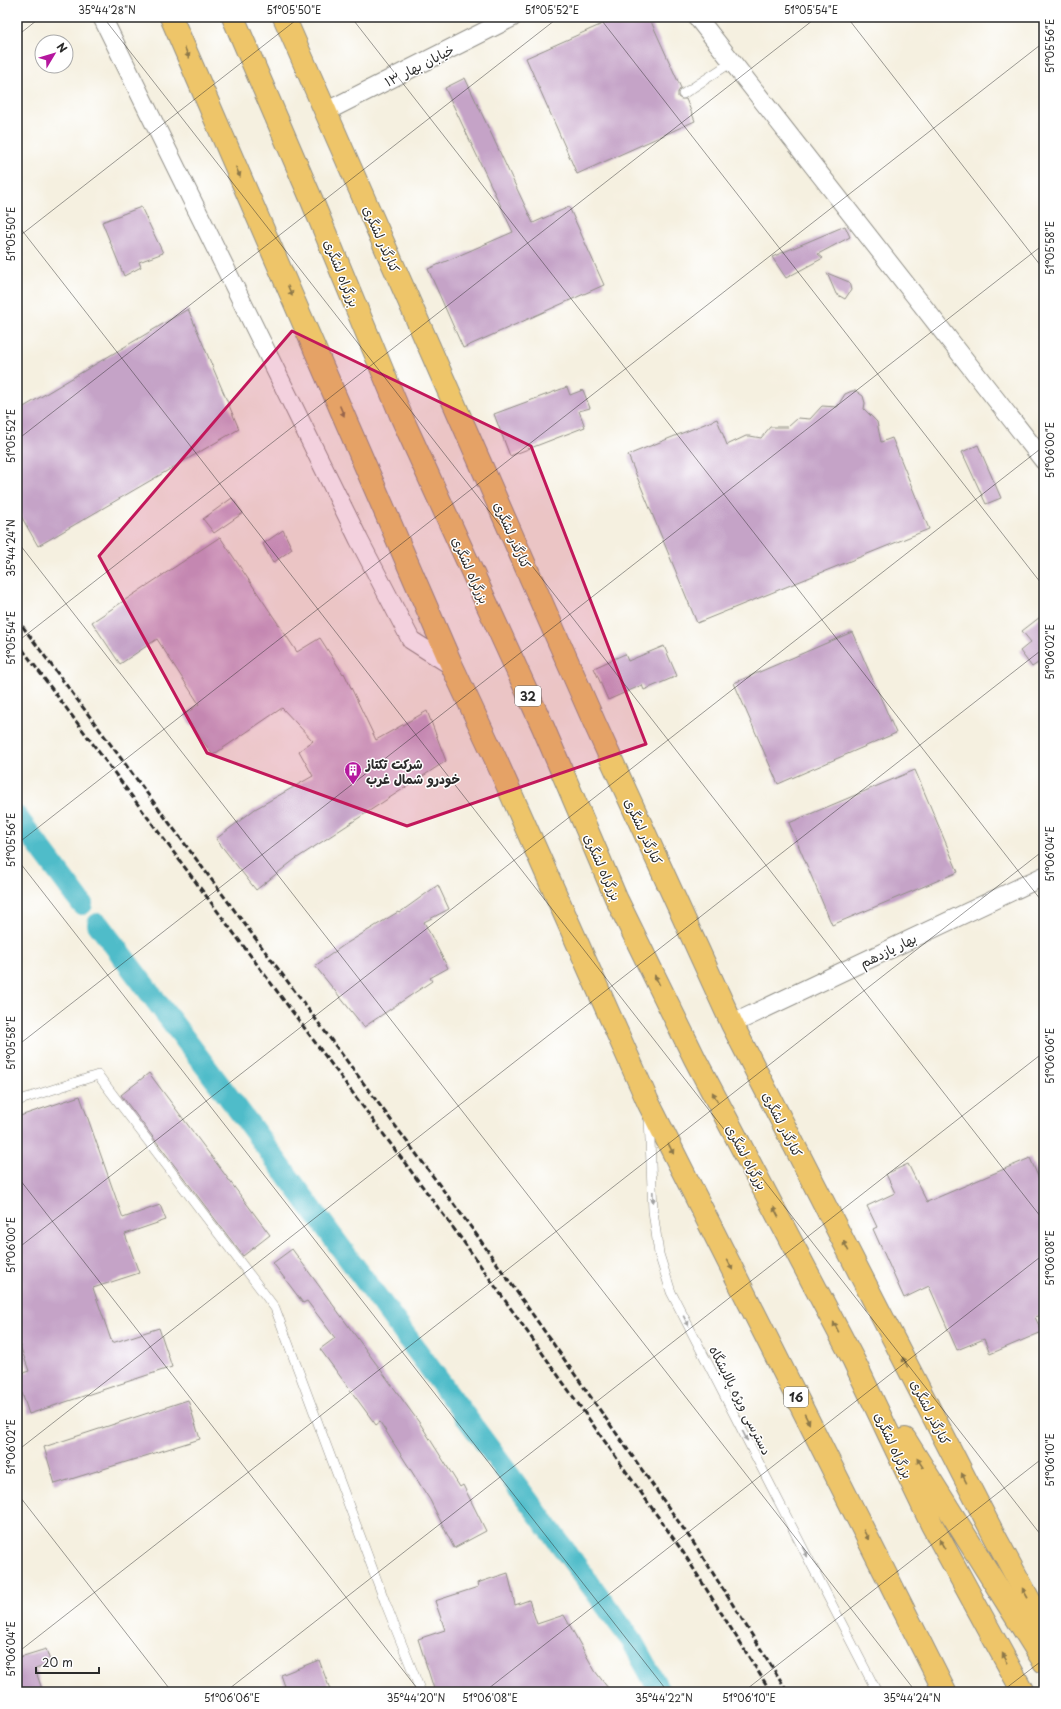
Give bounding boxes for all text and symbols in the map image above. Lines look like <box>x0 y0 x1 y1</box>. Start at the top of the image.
text: 35°44'28"N <box>78 2 136 17</box>
text: 51°05'50"E <box>267 2 321 17</box>
text: 51°05'52"E <box>525 2 579 17</box>
text: 51°05'54"E <box>784 2 838 17</box>
text: 51°05'56"E <box>1042 19 1057 73</box>
north arrow <box>34 34 74 74</box>
text: N <box>53 39 72 56</box>
street label: خیابان بهار ۱۳ <box>381 39 457 91</box>
one-way arrow <box>184 47 190 59</box>
one-way arrow <box>235 167 241 178</box>
street label: کنارگذر لشگری <box>359 203 405 276</box>
text: 51°05'50"E <box>3 207 18 261</box>
text: 51°05'58"E <box>1042 221 1057 275</box>
street label: بزرگراه لشگری <box>320 236 364 310</box>
one-way arrow <box>287 286 293 297</box>
one-way arrow <box>339 405 345 417</box>
text: 51°05'52"E <box>3 409 18 463</box>
text: 51°06'00"E <box>1042 422 1057 478</box>
street label: کنارگذر لشگری <box>490 499 536 572</box>
text: 35°44'24"N <box>3 519 18 577</box>
street label: بزرگراه لشگری <box>448 533 494 607</box>
text: 51°05'54"E <box>3 611 18 665</box>
text: 51°06'02"E <box>1042 624 1057 680</box>
road number: 32 <box>515 686 541 706</box>
place label: شرکت تکتاز خودرو شمال غرب <box>365 754 460 788</box>
building icon: شرکت تکتاز خودرو شمال غرب <box>343 760 363 785</box>
street label: کنارگذر لشگری <box>620 795 668 868</box>
text: 51°05'56"E <box>3 813 18 867</box>
text: 51°06'04"E <box>1042 826 1057 882</box>
street label: بزرگراه لشگری <box>580 830 626 904</box>
street label: بهار یازدهم <box>857 928 920 974</box>
one-way arrow <box>653 975 660 986</box>
text: 51°05'58"E <box>3 1016 18 1070</box>
text: 51°06'06"E <box>1042 1028 1057 1084</box>
street label: کنارگذر لشگری <box>758 1088 808 1160</box>
one-way arrow <box>712 1091 718 1102</box>
street label: بزرگراه لشگری <box>722 1121 772 1193</box>
one-way arrow <box>668 1143 675 1155</box>
one-way arrow <box>649 1191 656 1203</box>
one-way arrow <box>772 1206 779 1217</box>
text: 51°06'00"E <box>3 1217 18 1273</box>
text: 51°06'08"E <box>1042 1230 1057 1286</box>
one-way arrow <box>843 1241 849 1252</box>
one-way arrow <box>727 1259 733 1271</box>
one-way arrow <box>682 1315 689 1327</box>
one-way arrow <box>833 1321 839 1332</box>
street label: دسترسی ویژه پالایشگاه <box>704 1342 777 1458</box>
one-way arrow <box>902 1356 908 1368</box>
street label: کنارگذر لشگری <box>906 1376 956 1448</box>
road number: 16 <box>784 1387 808 1407</box>
street label: بزرگراه لشگری <box>870 1409 918 1481</box>
one-way arrow <box>804 1413 811 1425</box>
text: 51°06'02"E <box>3 1419 18 1475</box>
one-way arrow <box>742 1430 748 1442</box>
text: 51°06'10"E <box>1042 1433 1057 1487</box>
one-way arrow <box>916 1458 924 1468</box>
one-way arrow <box>961 1472 968 1483</box>
one-way arrow <box>863 1529 869 1541</box>
one-way arrow <box>939 1538 946 1550</box>
one-way arrow <box>802 1546 808 1558</box>
one-way arrow <box>1022 1587 1029 1598</box>
text: 51°06'04"E <box>3 1621 18 1677</box>
scale bar <box>36 1649 99 1675</box>
one-way arrow <box>1001 1652 1008 1664</box>
text: 20 m <box>42 1653 73 1671</box>
text: 51°06'06"E <box>204 1690 260 1705</box>
text: 35°44'20"N <box>387 1690 445 1705</box>
text: 51°06'08"E <box>462 1690 518 1705</box>
text: 35°44'22"N <box>635 1690 693 1705</box>
text: 51°06'10"E <box>722 1690 776 1705</box>
text: 35°44'24"N <box>883 1690 941 1705</box>

